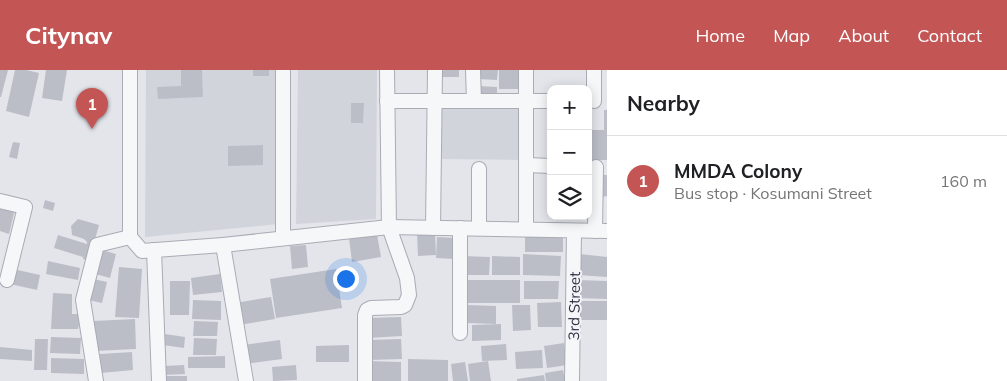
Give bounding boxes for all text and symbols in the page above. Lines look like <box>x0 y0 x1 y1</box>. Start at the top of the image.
text: Citynav <box>25 20 112 50</box>
text: Home <box>695 24 745 47</box>
text: Map <box>773 24 810 47</box>
text: About <box>838 24 889 47</box>
text: Contact <box>917 24 982 47</box>
map controls <box>547 85 592 220</box>
button: + <box>547 85 592 130</box>
pin: 1 <box>76 88 108 129</box>
text: Nearby <box>627 90 700 116</box>
button: − <box>547 130 592 175</box>
text: MMDA Colony <box>674 159 802 183</box>
text: 1 <box>638 171 648 191</box>
text: 160 m <box>940 171 987 191</box>
button: layers <box>547 175 592 220</box>
text: Bus stop · Kosumani Street <box>674 183 872 203</box>
your location <box>333 266 359 292</box>
street label: 3rd Street <box>564 271 584 341</box>

